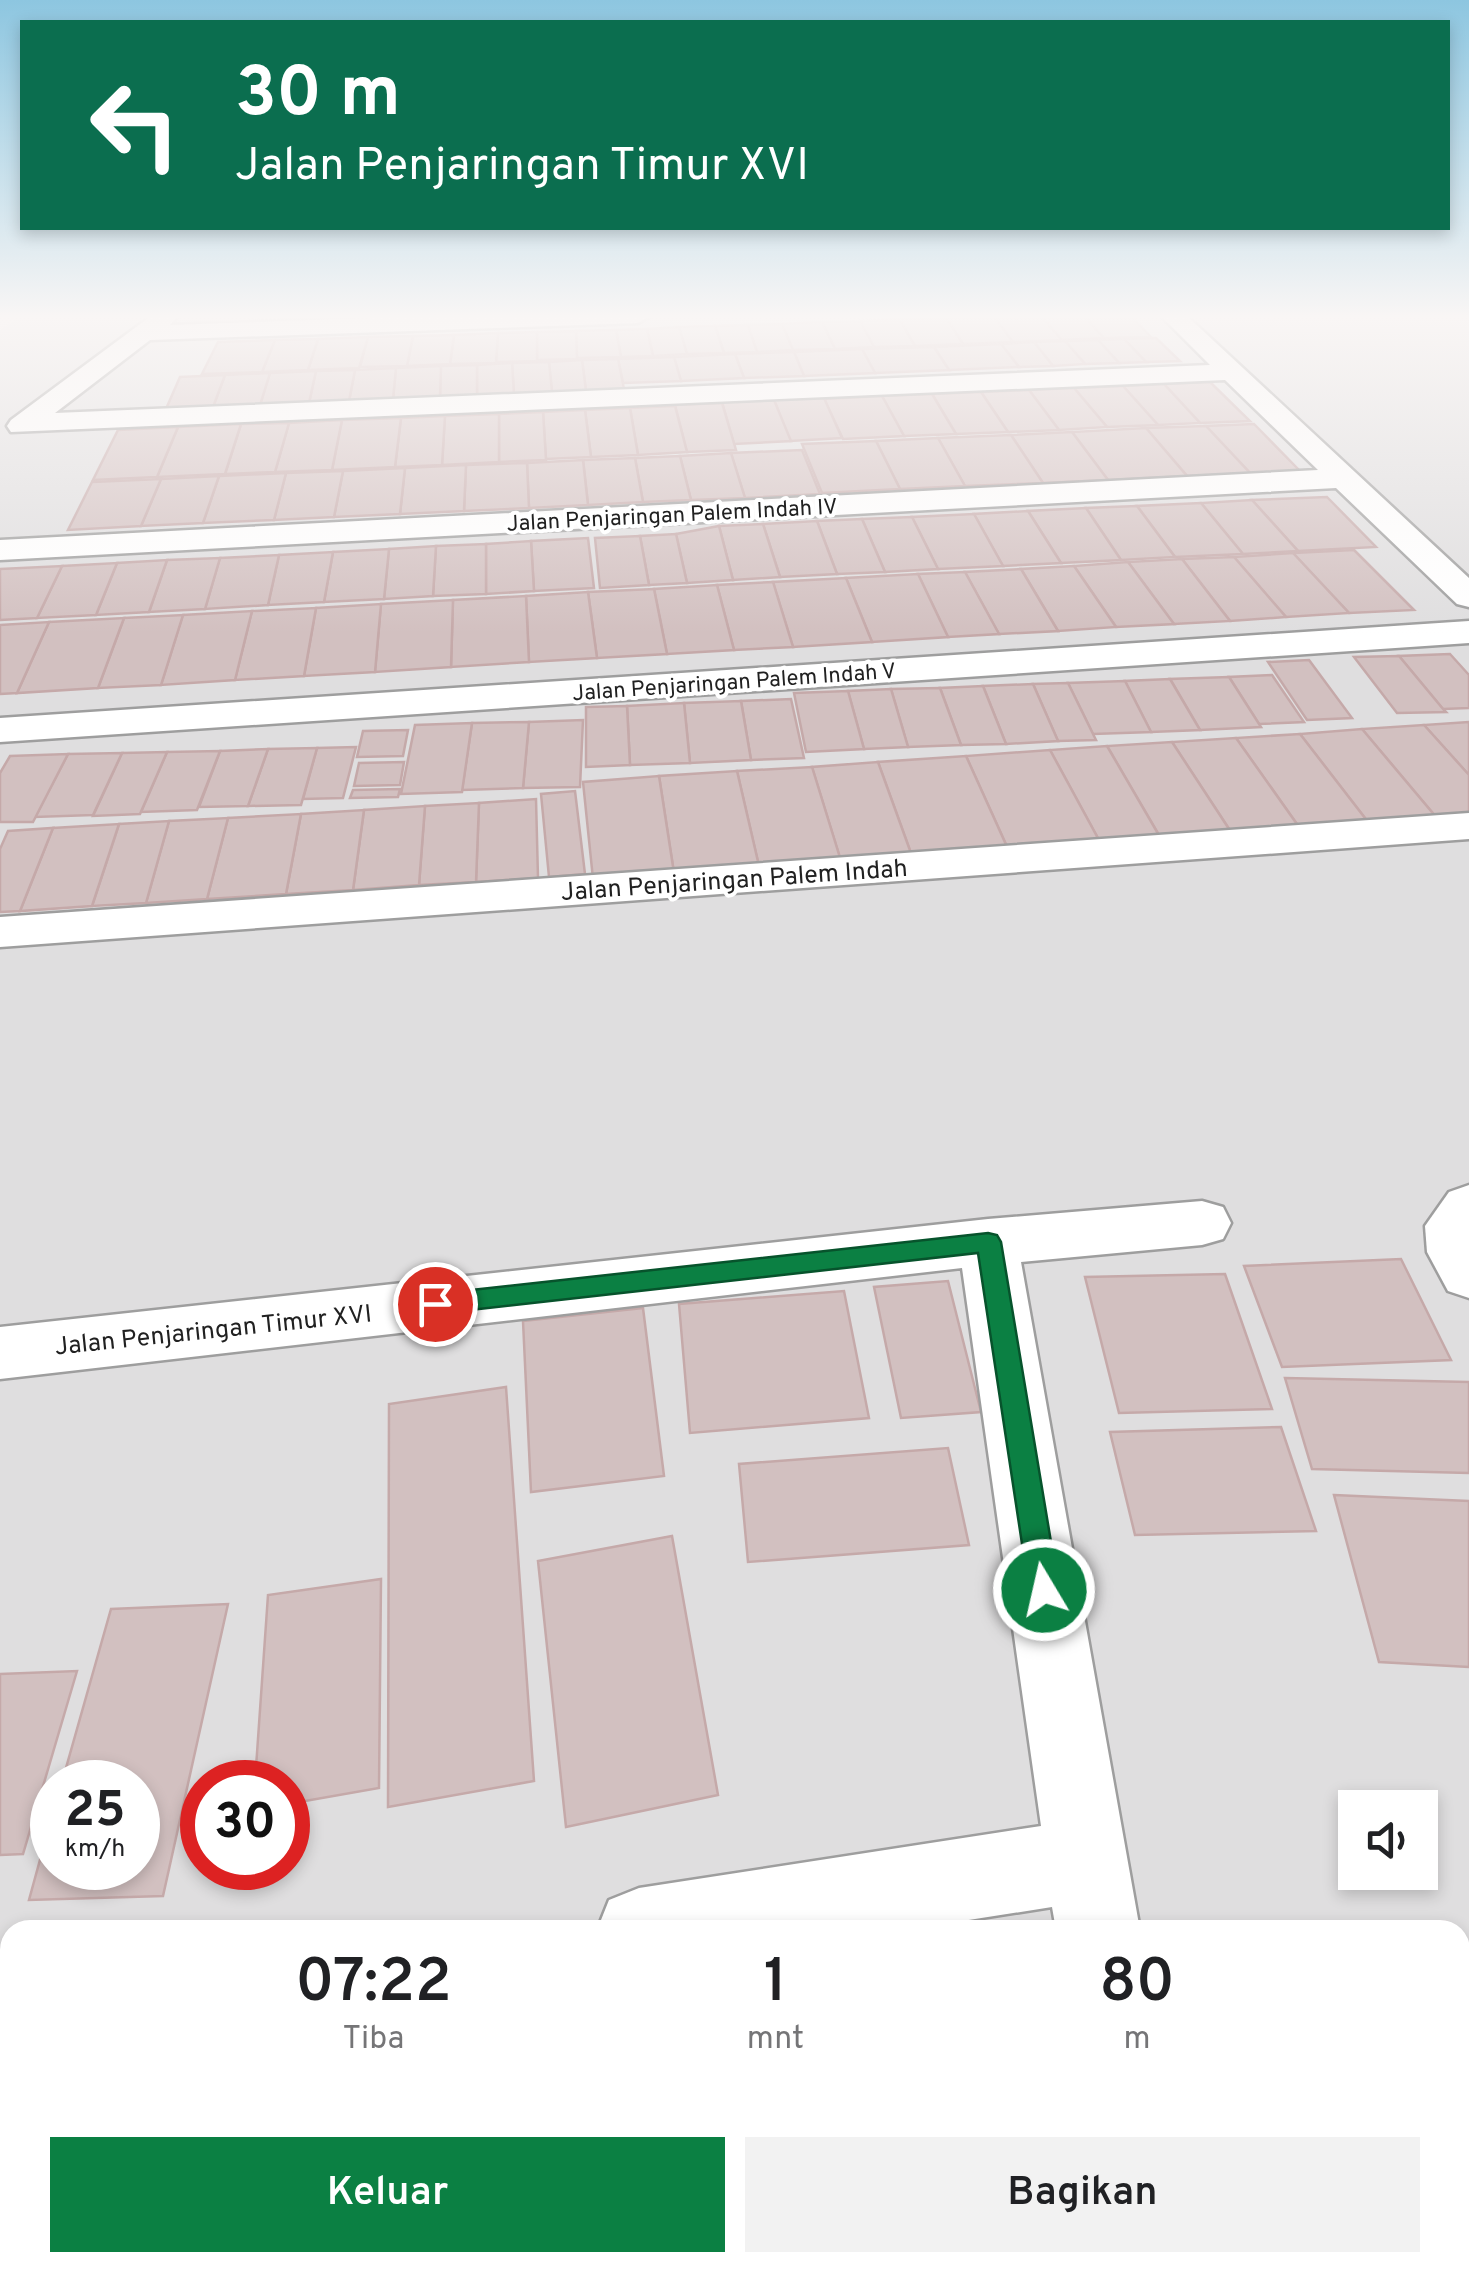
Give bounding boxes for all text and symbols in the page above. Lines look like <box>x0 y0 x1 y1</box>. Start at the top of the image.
text: 30 m <box>235 52 401 141</box>
icon: left <box>70 60 200 190</box>
text: Jalan Penjaringan Timur XVI <box>235 139 809 196</box>
street label: Jalan Penjaringan Palem Indah IV <box>506 494 838 539</box>
street label: Jalan Penjaringan Palem Indah V <box>571 659 897 708</box>
street label: Jalan Penjaringan Palem Indah <box>560 854 909 910</box>
pin <box>393 1262 478 1347</box>
icon: arrive <box>408 1277 463 1332</box>
street label: Jalan Penjaringan Timur XVI <box>53 1299 374 1365</box>
position arrow <box>992 1538 1096 1642</box>
speed limit sign: 30 <box>180 1760 310 1890</box>
text: 25 <box>64 1781 126 1844</box>
map controls <box>1338 1790 1438 1890</box>
button: sound <box>1338 1790 1438 1890</box>
text: km/h <box>65 1834 125 1866</box>
text: 07:22 <box>295 1947 452 2023</box>
text: 1 <box>764 1947 787 2023</box>
text: 80 <box>1099 1947 1175 2023</box>
text: Tiba <box>342 2020 404 2060</box>
text: mnt <box>747 2020 804 2060</box>
text: m <box>1123 2020 1151 2060</box>
button: Keluar <box>50 2137 725 2252</box>
button: Bagikan <box>745 2137 1420 2252</box>

